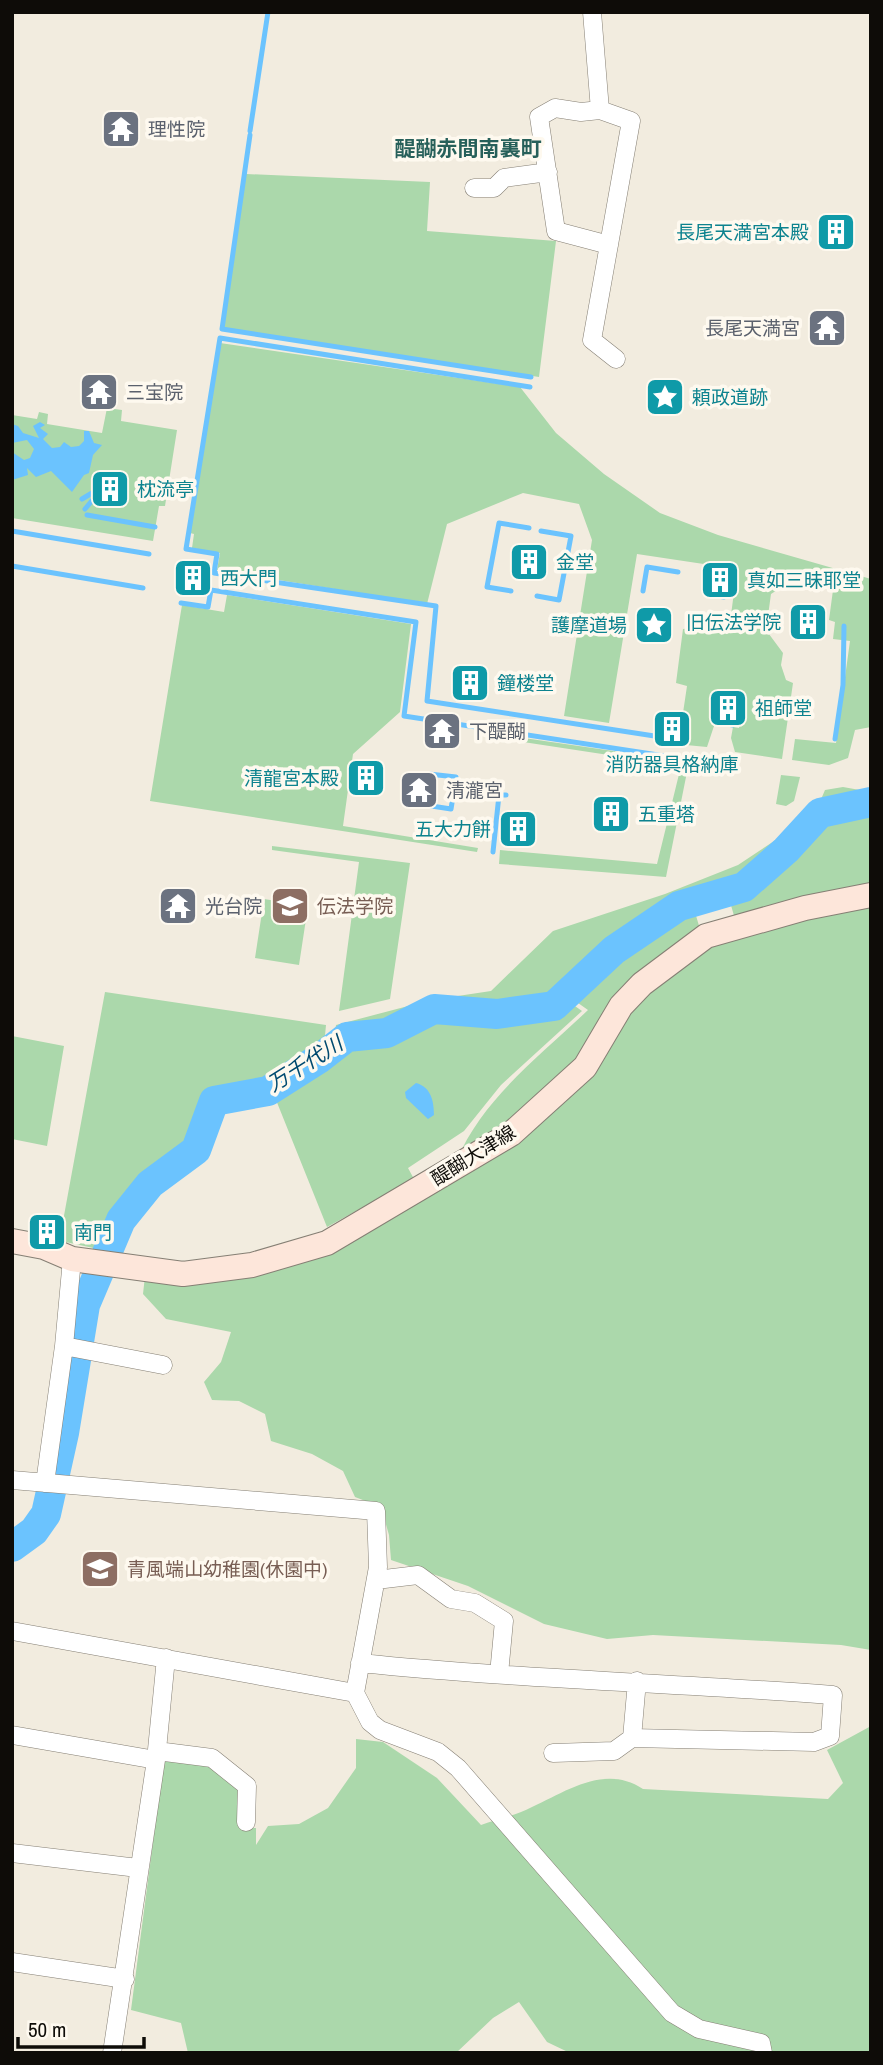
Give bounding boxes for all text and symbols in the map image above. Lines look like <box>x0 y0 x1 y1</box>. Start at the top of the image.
temple icon: 理性院 <box>100 108 142 150</box>
place label: 理性院 <box>148 116 205 142</box>
district label: 醍醐赤間南裏町 <box>395 134 542 163</box>
building icon: 長尾天満宮本殿 <box>815 211 857 253</box>
place label: 長尾天満宮本殿 <box>676 219 809 245</box>
temple icon: 長尾天満宮 <box>806 307 848 349</box>
place label: 長尾天満宮 <box>705 315 800 341</box>
temple icon: 三宝院 <box>78 371 120 413</box>
place icon: 頼政道跡 <box>644 376 686 418</box>
place label: 三宝院 <box>126 379 183 405</box>
place label: 頼政道跡 <box>692 384 768 410</box>
building icon: 枕流亭 <box>89 468 131 510</box>
place label: 枕流亭 <box>137 476 194 502</box>
building icon: 金堂 <box>508 541 550 583</box>
place label: 金堂 <box>556 549 594 575</box>
building icon: 西大門 <box>172 557 214 599</box>
building icon: 真如三昧耶堂 <box>699 559 741 601</box>
place label: 西大門 <box>220 565 277 591</box>
place label: 真如三昧耶堂 <box>747 567 861 593</box>
building icon: 旧伝法学院 <box>787 601 829 643</box>
place icon: 護摩道場 <box>633 604 675 646</box>
place label: 旧伝法学院 <box>686 609 781 635</box>
place label: 護摩道場 <box>551 612 627 638</box>
building icon: 鐘楼堂 <box>449 662 491 704</box>
place label: 鐘楼堂 <box>497 670 554 696</box>
building icon: 祖師堂 <box>707 687 749 729</box>
place label: 祖師堂 <box>755 695 812 721</box>
building icon: 消防器具格納庫 <box>651 708 693 750</box>
temple icon: 下醍醐 <box>421 710 463 752</box>
place label: 下醍醐 <box>469 718 526 744</box>
place label: 消防器具格納庫 <box>605 751 739 777</box>
building icon: 清龍宮本殿 <box>345 757 387 799</box>
place label: 清龍宮本殿 <box>244 765 339 791</box>
temple icon: 清瀧宮 <box>398 769 440 811</box>
place label: 清瀧宮 <box>446 777 503 803</box>
building icon: 五重塔 <box>590 793 632 835</box>
place label: 五重塔 <box>638 801 695 827</box>
building icon: 五大力餅 <box>497 808 539 850</box>
place label: 五大力餅 <box>415 816 491 842</box>
temple icon: 光台院 <box>157 885 199 927</box>
school or university icon: 伝法学院 <box>269 885 311 927</box>
place label: 光台院 <box>205 893 262 919</box>
place label: 伝法学院 <box>317 893 393 919</box>
water label: 万千代川 <box>261 1028 350 1098</box>
street label: 醍醐大津線 <box>426 1119 520 1191</box>
building icon: 南門 <box>26 1211 68 1253</box>
place label: 南門 <box>74 1219 112 1245</box>
school or university icon: 青風端山幼稚園(休園中) <box>79 1548 121 1590</box>
place label: 青風端山幼稚園(休園中) <box>127 1556 327 1582</box>
scale bar <box>18 2006 144 2050</box>
text: 50 m <box>28 2015 66 2044</box>

